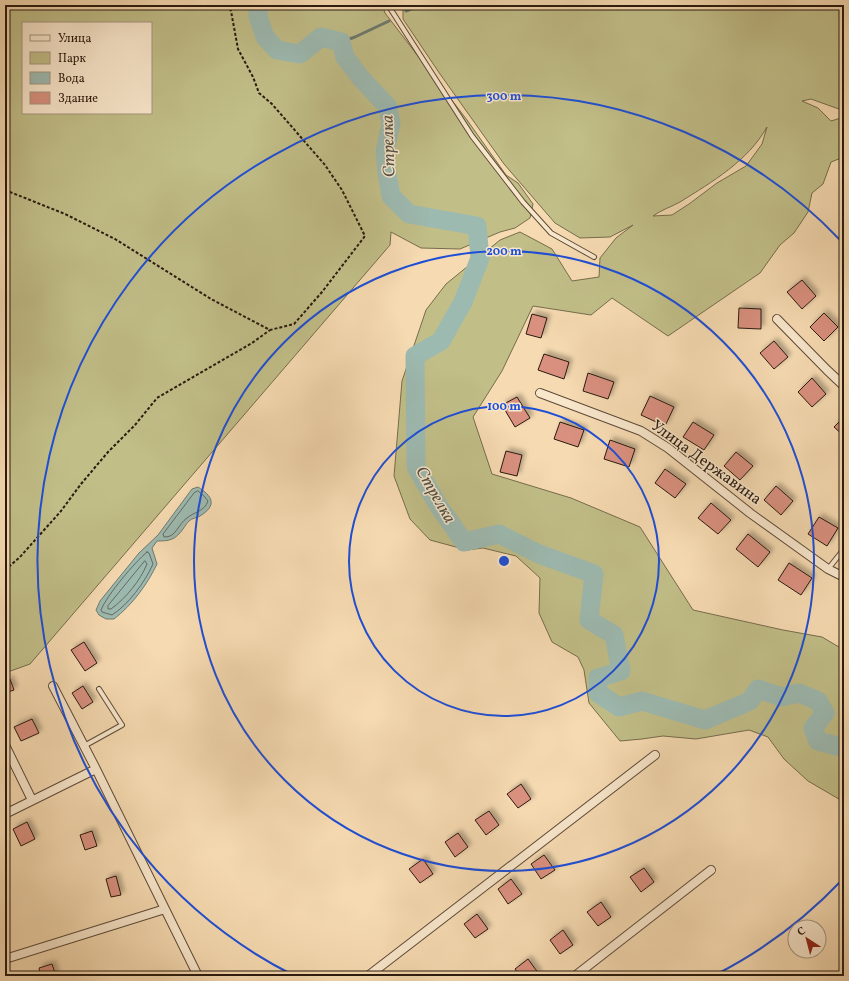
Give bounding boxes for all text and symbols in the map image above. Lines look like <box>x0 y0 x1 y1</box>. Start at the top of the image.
legend <box>22 22 152 114</box>
text: Улица <box>58 31 91 47</box>
text: Парк <box>58 51 86 67</box>
text: Вода <box>58 71 85 87</box>
text: 300 m <box>487 89 522 105</box>
text: Здание <box>58 91 98 107</box>
water label: Стрелка <box>376 114 402 178</box>
text: 200 m <box>486 244 522 260</box>
text: 100 m <box>487 399 521 415</box>
street label: Улица Державина <box>646 415 766 511</box>
water label: Стрелка <box>409 462 461 528</box>
centre of rings <box>497 554 511 568</box>
north arrow <box>787 919 827 959</box>
text: С <box>795 924 809 940</box>

